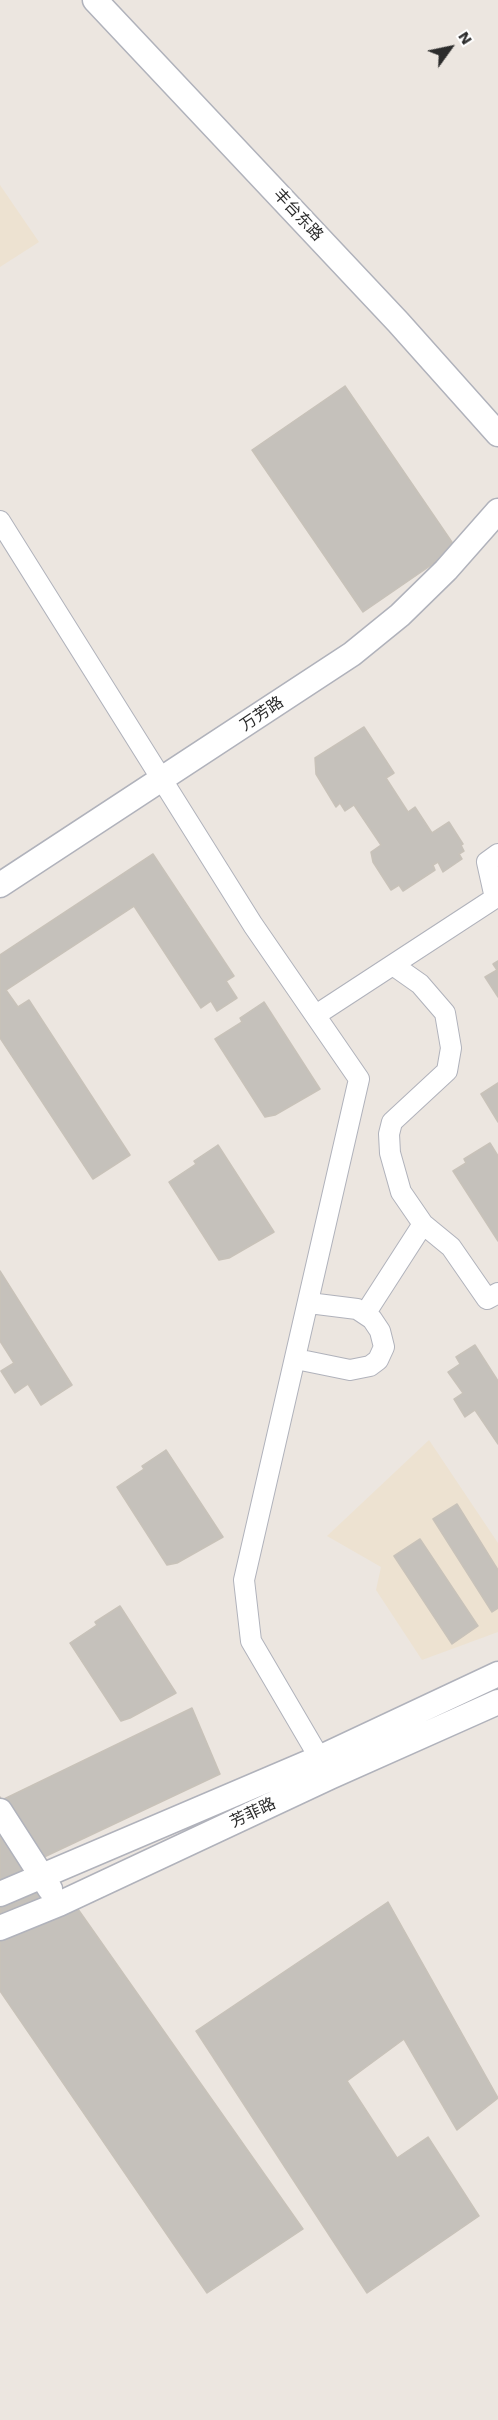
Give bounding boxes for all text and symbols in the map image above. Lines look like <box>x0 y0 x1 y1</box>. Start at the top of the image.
north arrow <box>420 18 480 78</box>
text: N <box>454 28 477 48</box>
street label: 丰台东路 <box>269 185 327 245</box>
street label: 万芳路 <box>237 693 287 735</box>
street label: 芳菲路 <box>227 1794 279 1832</box>

